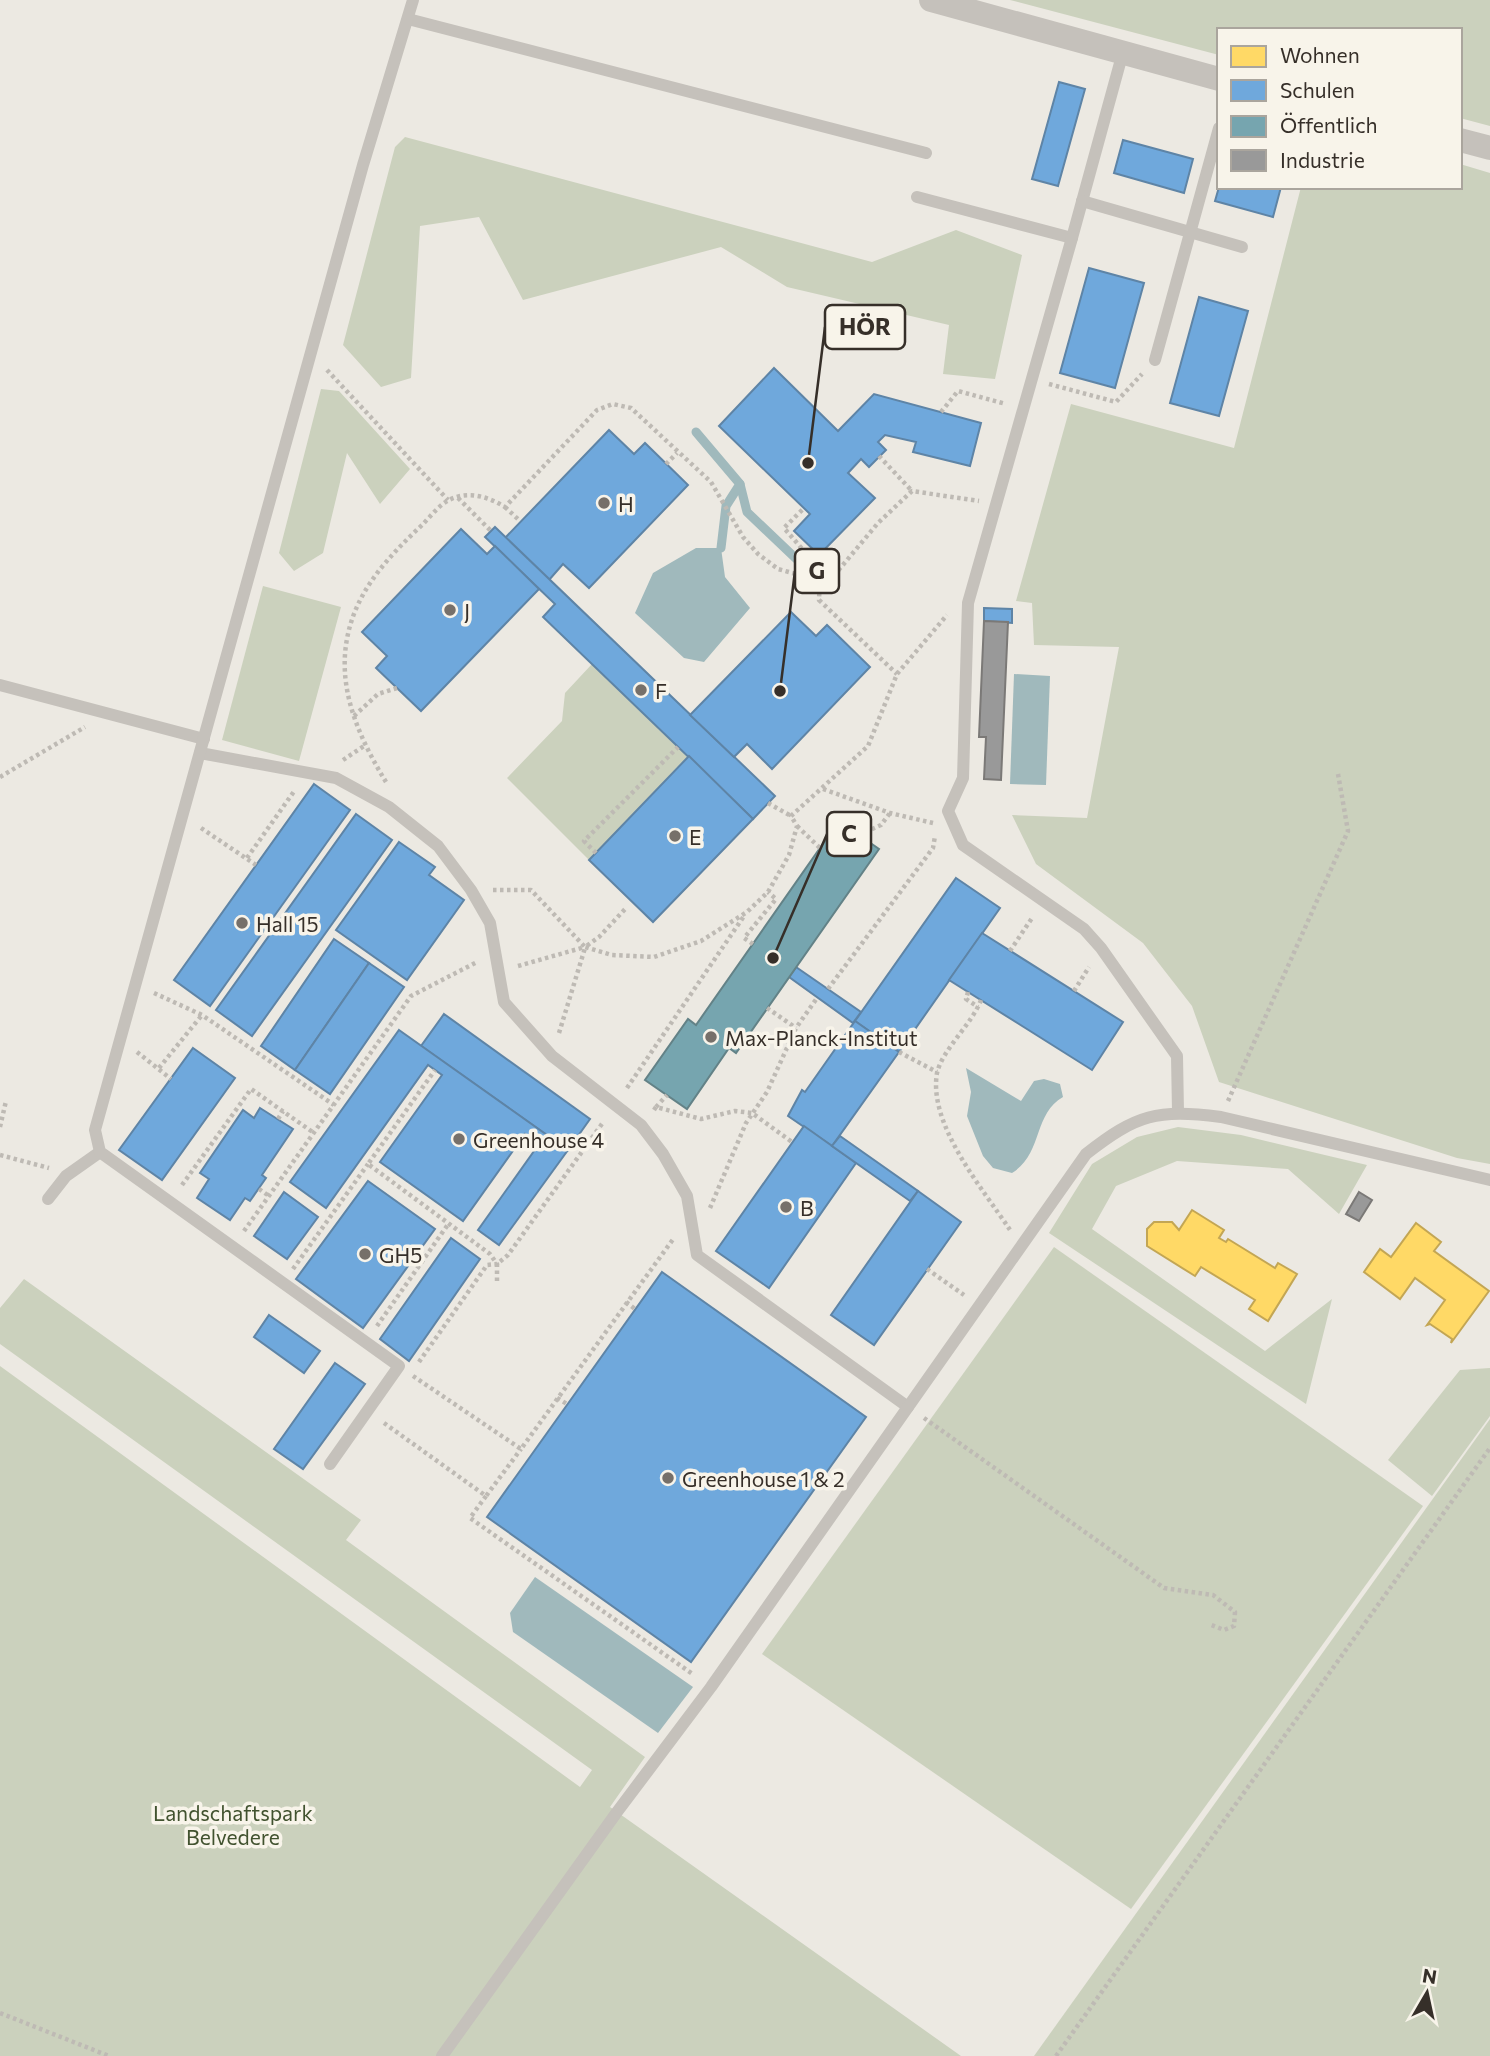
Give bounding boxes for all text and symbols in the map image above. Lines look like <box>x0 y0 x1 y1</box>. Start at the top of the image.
legend <box>1217 28 1462 189</box>
text: Wohnen <box>1280 42 1360 67</box>
text: Schulen <box>1280 77 1355 102</box>
text: Öffentlich <box>1280 112 1378 137</box>
text: Industrie <box>1280 147 1365 172</box>
callout: HÖR <box>825 305 905 349</box>
text: HÖR <box>839 312 891 340</box>
place label: H <box>618 491 634 516</box>
marker: H <box>596 495 612 511</box>
callout: G <box>795 549 839 593</box>
text: G <box>809 556 825 584</box>
place label: J <box>464 598 470 623</box>
marker: J <box>442 602 458 618</box>
place label: F <box>655 678 667 703</box>
marker: F <box>633 682 649 698</box>
callout: C <box>827 812 871 856</box>
text: C <box>841 819 857 847</box>
place label: E <box>689 824 701 849</box>
marker: E <box>667 828 683 844</box>
place label: Hall 15 <box>256 911 318 936</box>
marker: Hall 15 <box>234 915 250 931</box>
place label: Max-Planck-Institut <box>725 1025 918 1050</box>
marker: Max-Planck-Institut <box>703 1029 719 1045</box>
place label: Greenhouse 4 <box>473 1127 605 1152</box>
marker: Greenhouse 4 <box>451 1131 467 1147</box>
place label: B <box>800 1195 814 1220</box>
marker: B <box>778 1199 794 1215</box>
place label: GH5 <box>379 1242 422 1267</box>
marker: GH5 <box>357 1246 373 1262</box>
place label: Greenhouse 1 & 2 <box>682 1466 845 1491</box>
marker: Greenhouse 1 & 2 <box>660 1470 676 1486</box>
park label: Landschaftspark Belvedere <box>153 1800 313 1849</box>
north arrow <box>1392 1958 1462 2028</box>
text: N <box>1421 1963 1439 1988</box>

